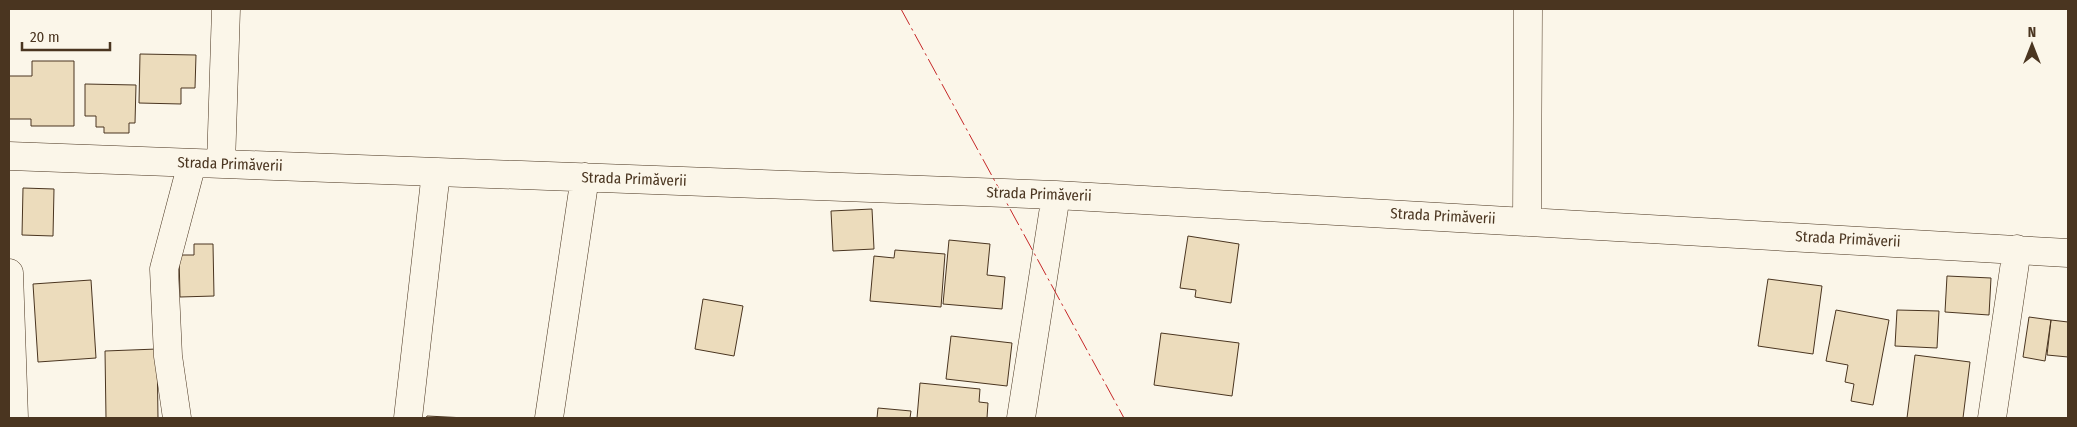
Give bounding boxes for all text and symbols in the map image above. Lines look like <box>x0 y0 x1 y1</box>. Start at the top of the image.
scale bar <box>22 20 110 52</box>
north arrow <box>2007 20 2057 70</box>
text: N <box>2028 24 2036 41</box>
text: 20 m <box>30 28 60 46</box>
street label: Strada Primăverii <box>177 153 283 175</box>
street label: Strada Primăverii <box>581 168 687 190</box>
street label: Strada Primăverii <box>986 183 1092 205</box>
street label: Strada Primăverii <box>1390 204 1496 228</box>
street label: Strada Primăverii <box>1795 227 1901 251</box>

